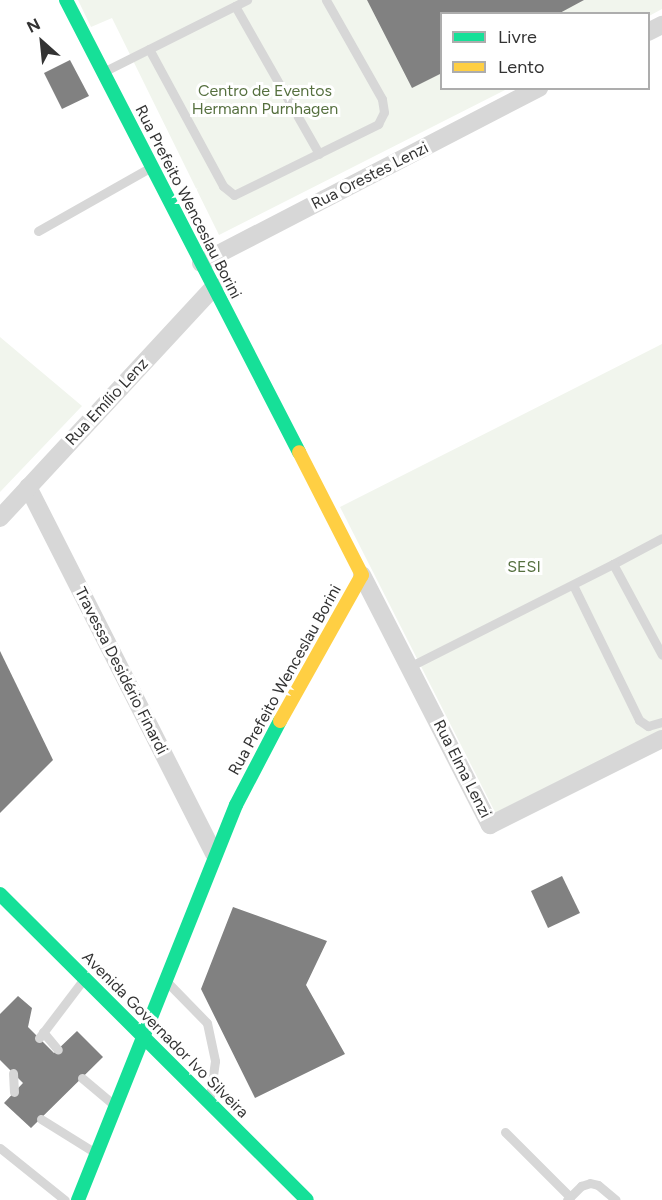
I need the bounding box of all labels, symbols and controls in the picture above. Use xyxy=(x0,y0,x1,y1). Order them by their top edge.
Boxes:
north arrow xyxy=(12,12,72,72)
legend xyxy=(440,12,650,90)
text: N xyxy=(24,14,43,37)
text: Livre xyxy=(498,26,537,48)
text: Lento xyxy=(498,56,544,78)
park label: Centro de Eventos Hermann Purnhagen xyxy=(192,81,338,119)
street label: Rua Prefeito Wenceslau Borini xyxy=(131,102,245,302)
street label: Rua Orestes Lenzi xyxy=(308,138,432,214)
street label: Rua Emílio Lenz xyxy=(62,354,152,450)
park label: SESI xyxy=(507,557,541,577)
street label: Rua Prefeito Wenceslau Borini xyxy=(225,582,345,778)
street label: Travessa Desidério Finardi xyxy=(70,584,172,758)
street label: Rua Elma Lenzi xyxy=(429,717,495,821)
street label: Avenida Governador Ivo Silveira xyxy=(78,948,252,1122)

